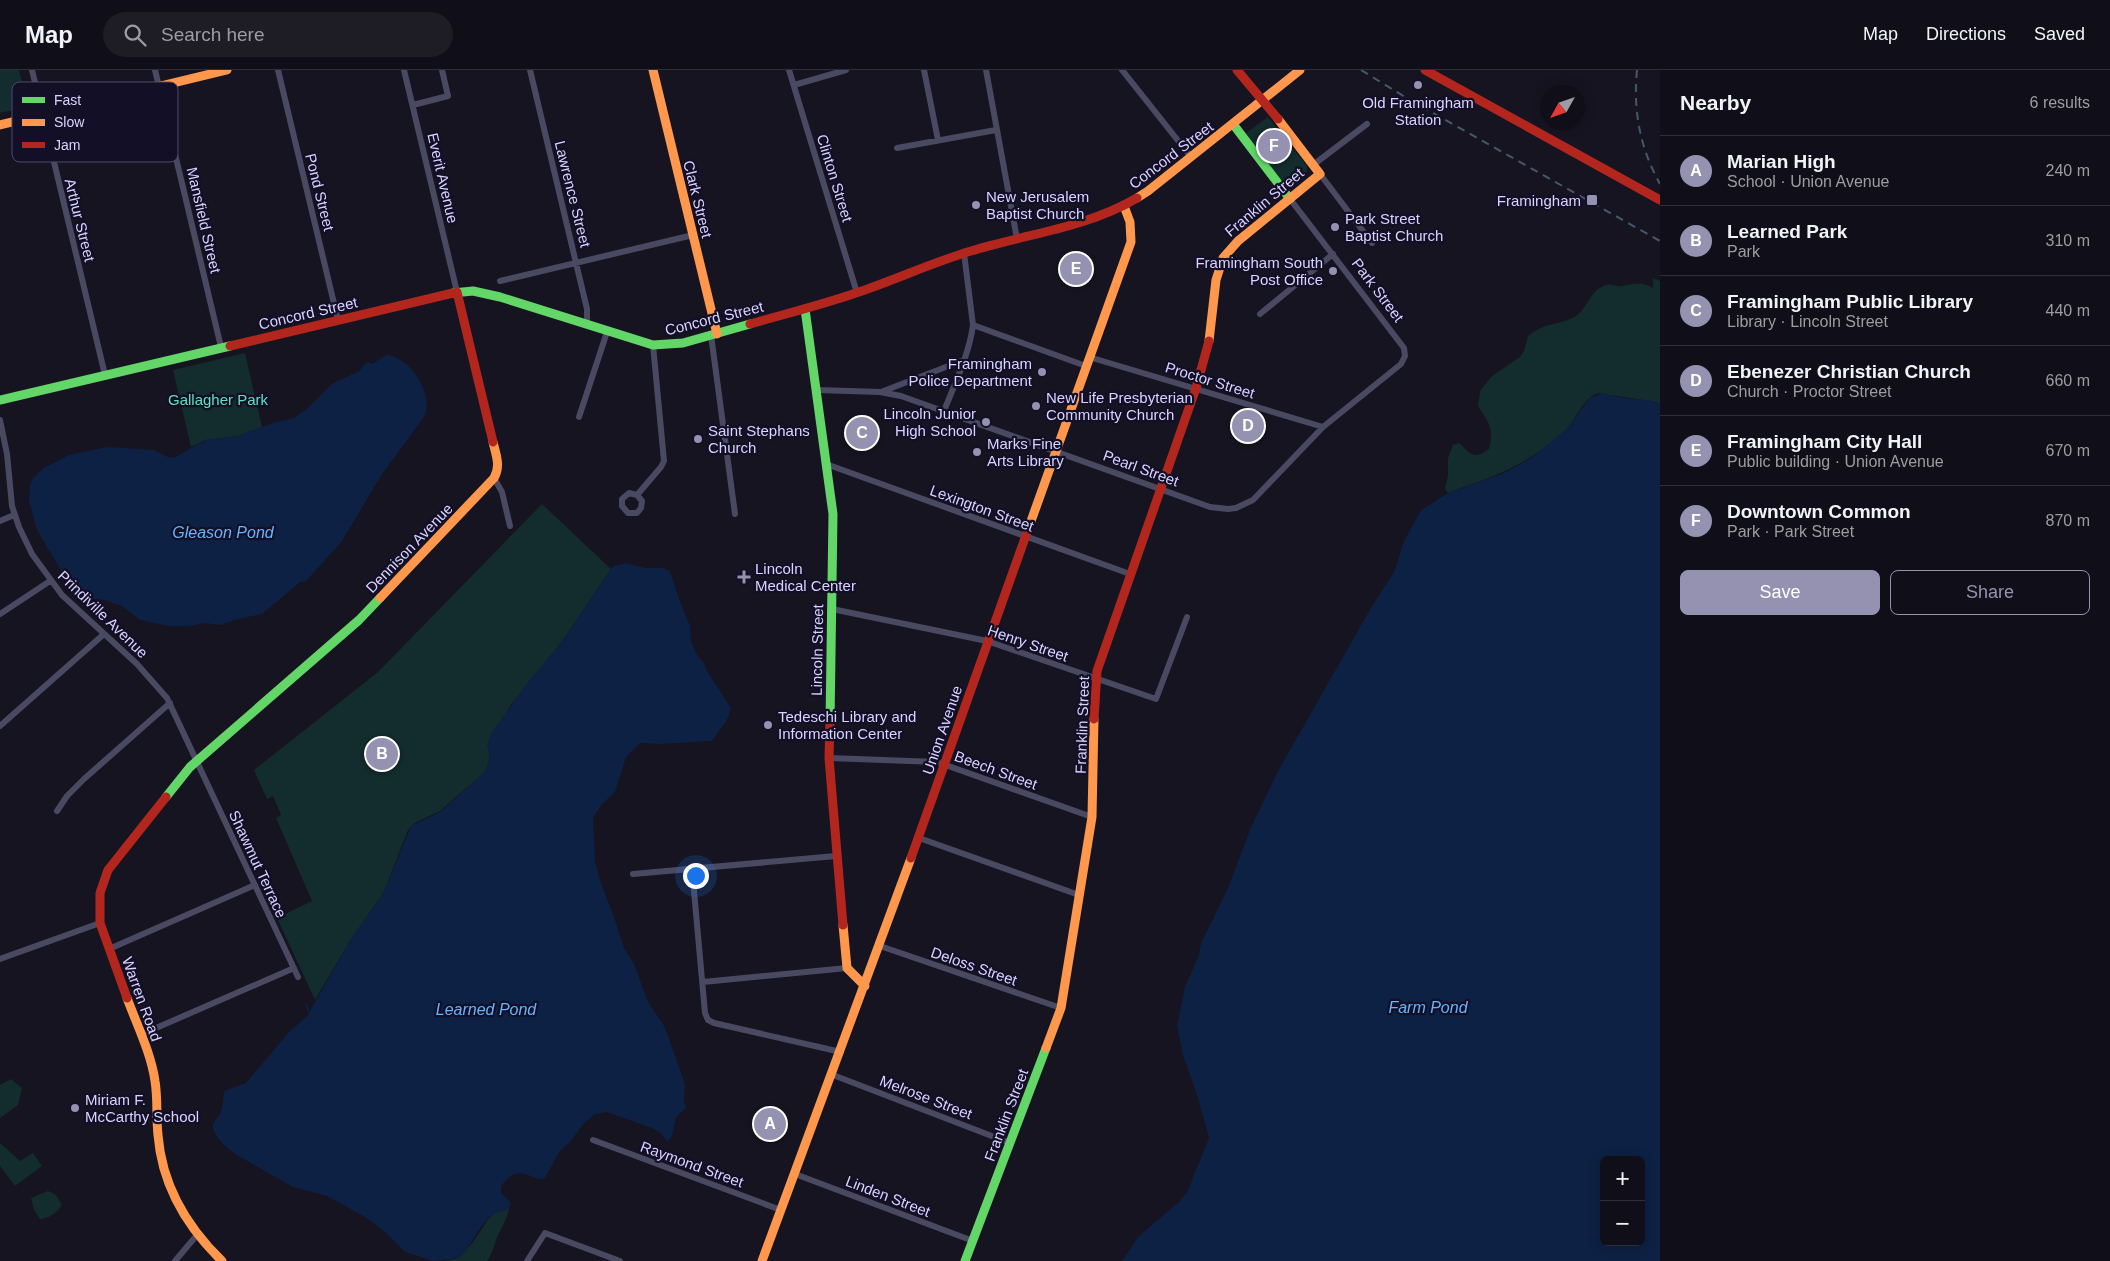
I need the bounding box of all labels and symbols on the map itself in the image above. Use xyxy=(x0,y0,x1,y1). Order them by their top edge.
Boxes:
marker: Old Framingham Station xyxy=(1412,79,1424,91)
legend xyxy=(12,82,178,162)
north arrow xyxy=(1540,85,1585,130)
text: Fast xyxy=(54,92,81,108)
place label: Old Framingham Station xyxy=(1362,94,1474,128)
text: Slow xyxy=(54,114,85,130)
street label: Concord Street xyxy=(1126,117,1217,192)
pin: F xyxy=(1258,127,1290,165)
street label: Everit Avenue xyxy=(424,131,462,225)
street label: Clinton Street xyxy=(814,132,857,225)
text: Jam xyxy=(54,137,80,153)
street label: Lawrence Street xyxy=(552,139,595,250)
street label: Pond Street xyxy=(302,152,338,233)
street label: Clark Street xyxy=(680,159,716,240)
street label: Franklin Street xyxy=(1221,164,1307,240)
street label: Mansfield Street xyxy=(184,165,225,276)
street label: Arthur Street xyxy=(61,177,99,264)
place label: New Jerusalem Baptist Church xyxy=(986,188,1089,222)
place label: Framingham xyxy=(1497,192,1581,209)
marker: Framingham xyxy=(1585,193,1599,207)
marker: New Jerusalem Baptist Church xyxy=(970,199,982,211)
place label: Park Street Baptist Church xyxy=(1345,210,1443,244)
marker: Park Street Baptist Church xyxy=(1329,221,1341,233)
pin: E xyxy=(1060,250,1092,288)
place label: Framingham South Post Office xyxy=(1195,254,1323,288)
street label: Park Street xyxy=(1349,255,1408,326)
marker: Framingham South Post Office xyxy=(1327,265,1339,277)
street label: Concord Street xyxy=(257,293,360,333)
street label: Concord Street xyxy=(663,297,766,338)
place label: Framingham Police Department xyxy=(909,355,1033,389)
street label: Proctor Street xyxy=(1163,358,1258,402)
marker: Framingham Police Department xyxy=(1036,366,1048,378)
place label: New Life Presbyterian Community Church xyxy=(1046,389,1193,423)
park label: Gallagher Park xyxy=(168,391,269,408)
marker: New Life Presbyterian Community Church xyxy=(1030,400,1042,412)
place label: Lincoln Junior High School xyxy=(883,405,976,439)
pin: D xyxy=(1232,407,1264,445)
pin: C xyxy=(846,414,878,452)
marker: Lincoln Junior High School xyxy=(980,416,992,428)
place label: Saint Stephans Church xyxy=(708,422,810,456)
marker: Saint Stephans Church xyxy=(692,433,704,445)
place label: Marks Fine Arts Library xyxy=(987,435,1064,469)
marker: Marks Fine Arts Library xyxy=(971,446,983,458)
street label: Pearl Street xyxy=(1101,446,1182,490)
street label: Lexington Street xyxy=(928,481,1037,535)
street label: Dennison Avenue xyxy=(362,500,456,596)
water label: Gleason Pond xyxy=(172,524,275,541)
place label: Lincoln Medical Center xyxy=(755,560,856,594)
street label: Prindiville Avenue xyxy=(55,567,151,661)
marker: Lincoln Medical Center xyxy=(737,570,751,584)
street label: Lincoln Street xyxy=(808,603,826,696)
street label: Henry Street xyxy=(985,621,1071,665)
street label: Franklin Street xyxy=(1072,675,1092,774)
street label: Union Avenue xyxy=(919,683,965,777)
place label: Tedeschi Library and Information Center xyxy=(778,708,916,742)
marker: Tedeschi Library and Information Center xyxy=(762,719,774,731)
pin: B xyxy=(366,735,398,773)
street label: Beech Street xyxy=(952,747,1040,793)
street label: Shawmut Terrace xyxy=(226,808,290,920)
your location xyxy=(683,863,709,889)
street label: Deloss Street xyxy=(929,943,1020,989)
street label: Warren Road xyxy=(119,954,165,1044)
water label: Farm Pond xyxy=(1388,999,1469,1016)
water label: Learned Pond xyxy=(436,1001,537,1018)
street label: Franklin Street xyxy=(981,1066,1032,1164)
street label: Melrose Street xyxy=(877,1072,975,1123)
place label: Miriam F. McCarthy School xyxy=(85,1091,199,1125)
marker: Miriam F. McCarthy School xyxy=(69,1102,81,1114)
pin: A xyxy=(754,1105,786,1143)
street label: Raymond Street xyxy=(638,1137,747,1191)
street label: Linden Street xyxy=(843,1172,933,1220)

